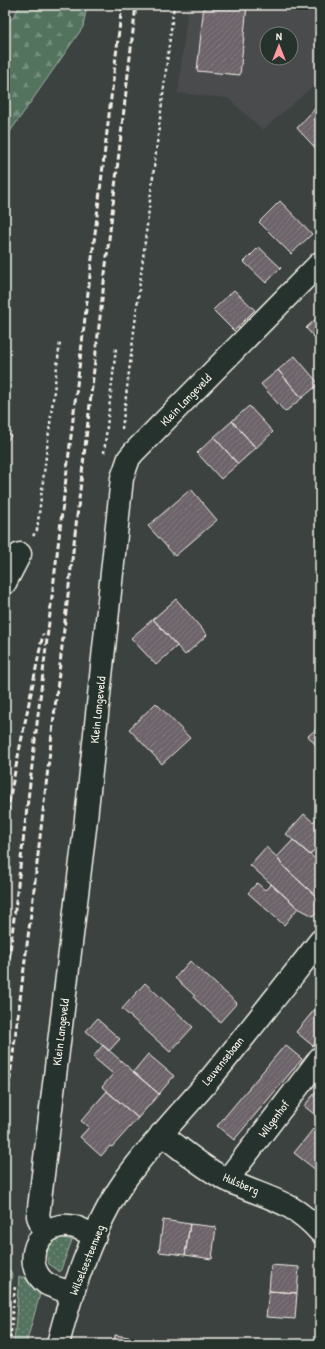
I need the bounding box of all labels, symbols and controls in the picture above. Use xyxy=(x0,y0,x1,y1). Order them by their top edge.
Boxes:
north arrow xyxy=(259,26,299,66)
text: N xyxy=(276,29,282,43)
street label: Klein Langeveld xyxy=(156,369,215,430)
street label: Klein Langeveld xyxy=(86,675,110,744)
street label: Klein Langeveld xyxy=(48,997,73,1066)
street label: Leuvensebaan xyxy=(198,1033,248,1089)
street label: Wilgenhof xyxy=(254,1096,294,1141)
street label: Hulsberg xyxy=(220,1168,262,1199)
street label: Wilselsesteenweg xyxy=(65,1222,108,1298)

